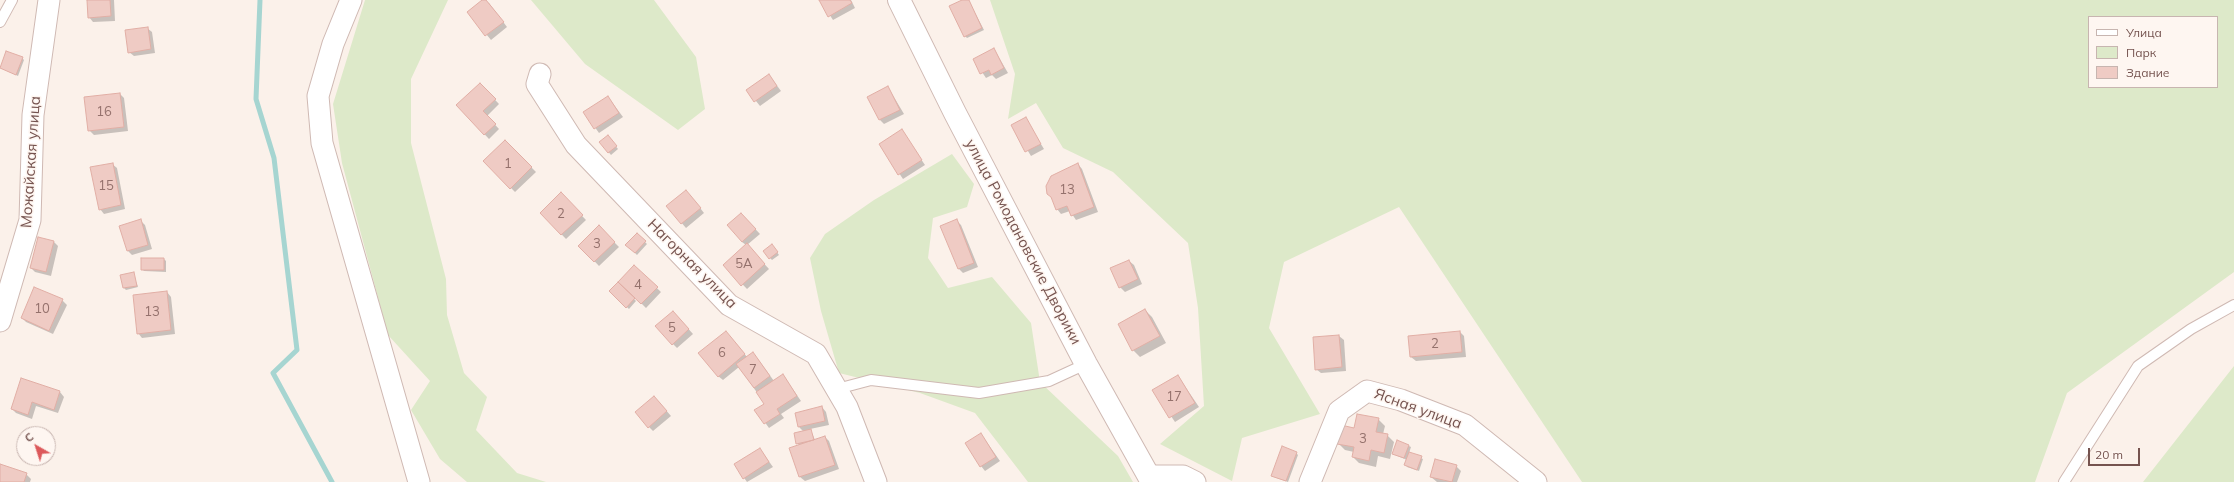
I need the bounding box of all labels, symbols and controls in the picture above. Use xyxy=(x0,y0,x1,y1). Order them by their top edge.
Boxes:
legend xyxy=(2088,16,2218,88)
text: Улица xyxy=(2126,25,2162,40)
text: Парк xyxy=(2126,45,2156,60)
text: Здание xyxy=(2126,65,2169,80)
street label: Можайская улица xyxy=(17,95,45,229)
house number: 16 xyxy=(96,104,112,120)
street label: улица Ромодановские Дворики xyxy=(961,136,1085,348)
house number: 1 xyxy=(504,156,512,172)
house number: 15 xyxy=(98,178,114,194)
house number: 13 xyxy=(1059,182,1075,198)
house number: 2 xyxy=(557,206,565,222)
street label: Нагорная улица xyxy=(644,216,740,312)
house number: 3 xyxy=(593,236,601,252)
house number: 5А xyxy=(735,256,753,272)
house number: 4 xyxy=(634,277,642,293)
house number: 10 xyxy=(34,301,50,317)
house number: 13 xyxy=(144,304,160,320)
house number: 5 xyxy=(668,320,676,336)
house number: 2 xyxy=(1431,336,1439,352)
house number: 6 xyxy=(718,345,726,361)
house number: 7 xyxy=(749,362,757,378)
street label: Ясная улица xyxy=(1372,385,1464,433)
house number: 17 xyxy=(1166,389,1182,405)
north arrow xyxy=(16,426,56,466)
text: С xyxy=(22,430,36,445)
house number: 3 xyxy=(1359,431,1367,447)
scale bar xyxy=(2090,440,2142,466)
text: 20 m xyxy=(2095,447,2123,462)

